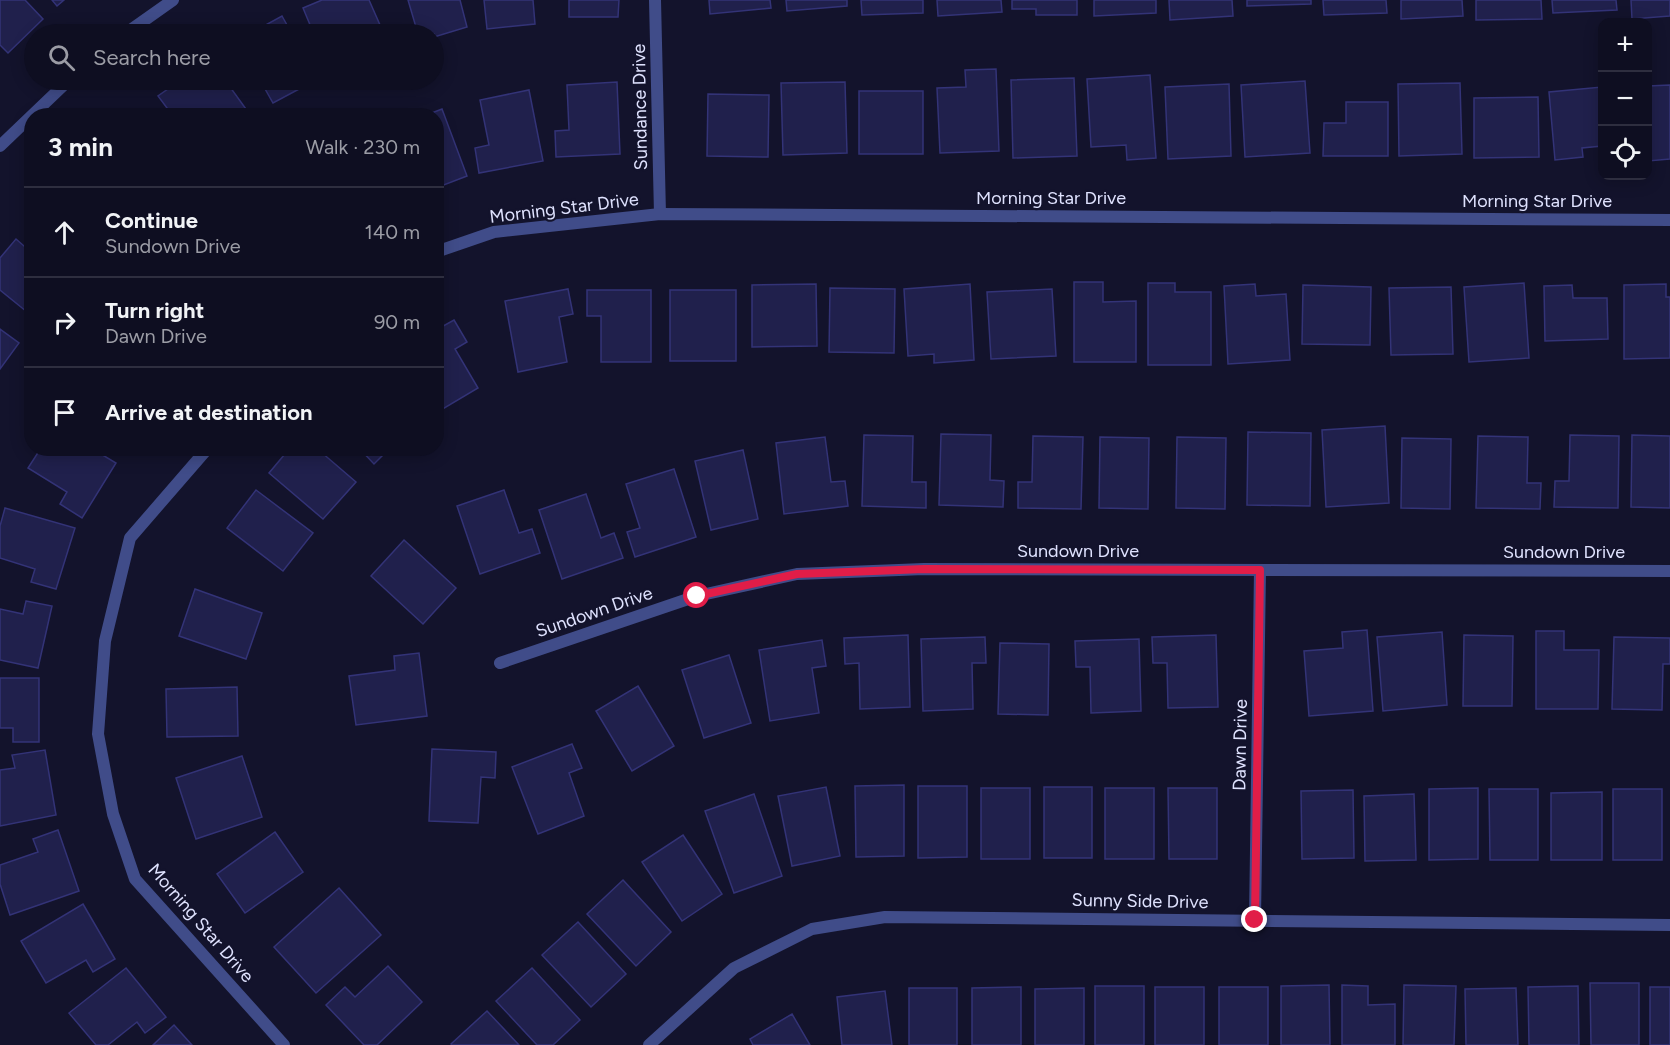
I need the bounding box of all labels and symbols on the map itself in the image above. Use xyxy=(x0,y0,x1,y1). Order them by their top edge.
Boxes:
street label: Sundance Drive xyxy=(628,43,652,170)
street label: Morning Star Drive xyxy=(976,187,1126,209)
street label: Morning Star Drive xyxy=(488,188,640,228)
street label: Morning Star Drive xyxy=(1462,190,1612,212)
street label: Sundown Drive xyxy=(1017,540,1139,562)
street label: Sundown Drive xyxy=(1503,541,1625,563)
street label: Sundown Drive xyxy=(533,582,655,642)
route start xyxy=(683,582,709,608)
street label: Dawn Drive xyxy=(1228,699,1252,791)
street label: Morning Star Drive xyxy=(143,859,259,987)
street label: Sunny Side Drive xyxy=(1071,889,1209,913)
route end xyxy=(1241,906,1267,932)

